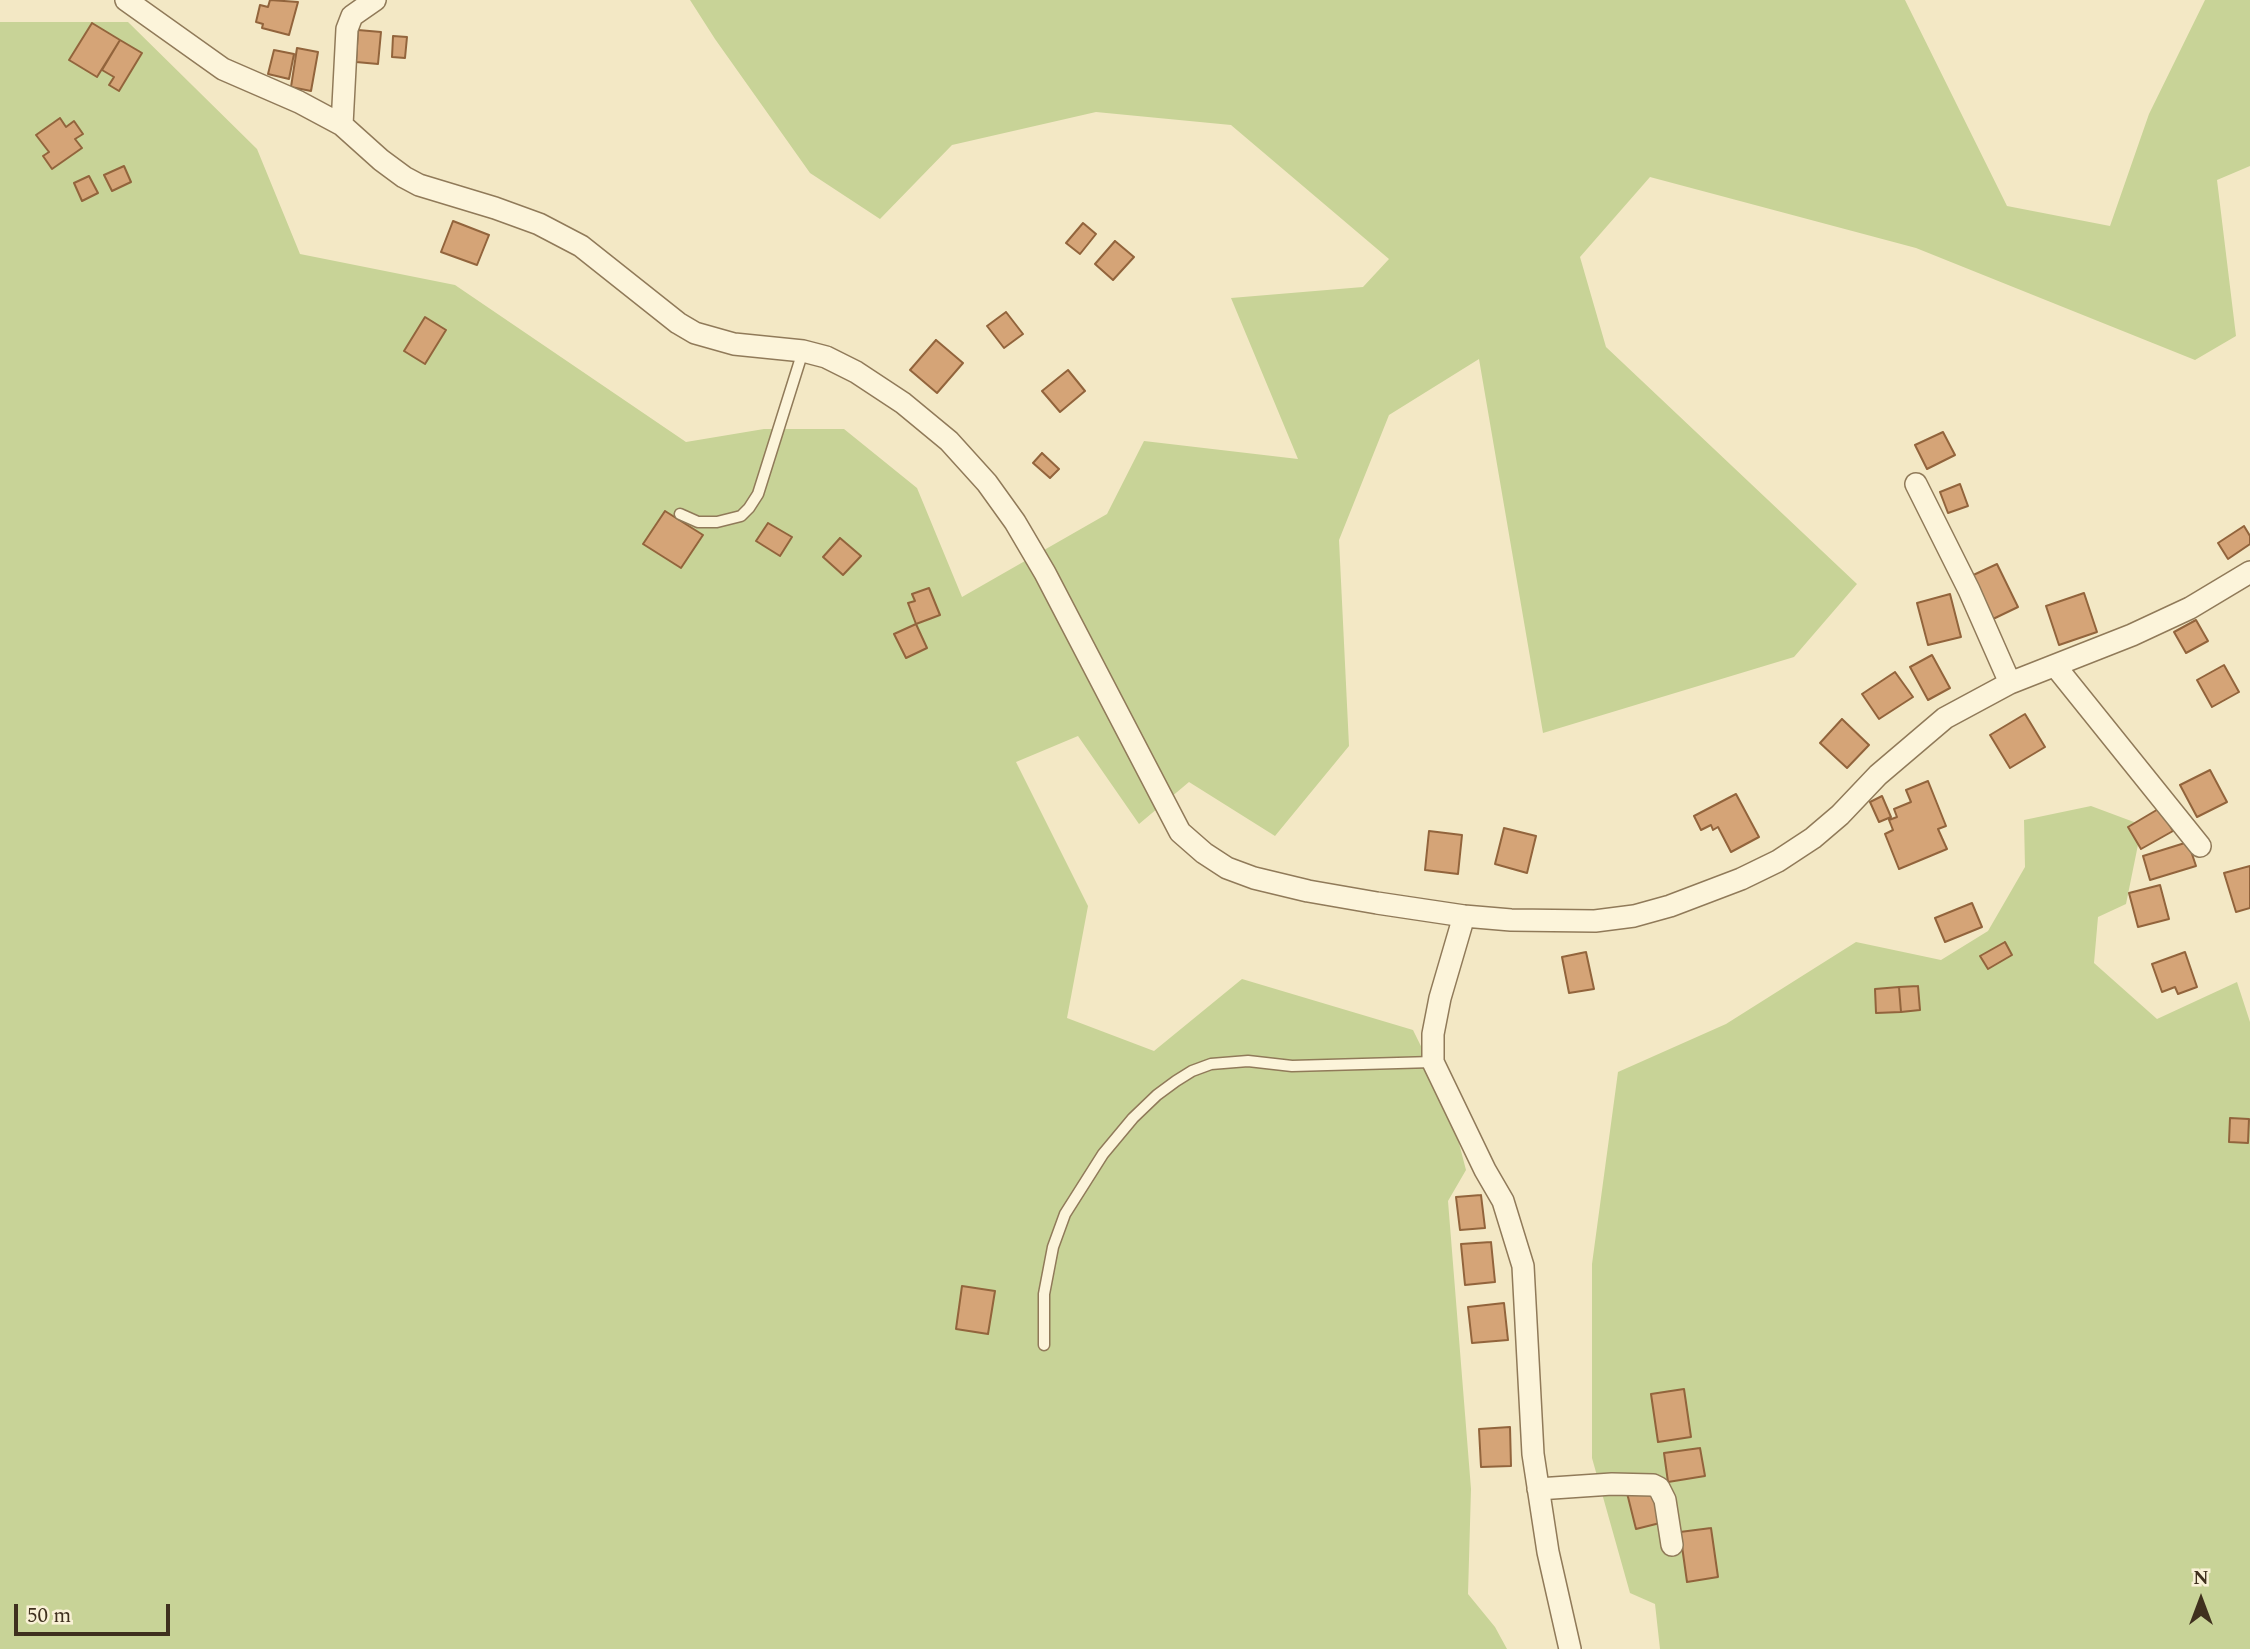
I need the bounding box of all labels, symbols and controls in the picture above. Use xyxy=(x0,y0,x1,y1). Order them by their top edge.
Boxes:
text: N xyxy=(2193,1564,2209,1593)
north arrow xyxy=(2166,1565,2236,1635)
scale bar xyxy=(18,1590,173,1634)
text: 50 m xyxy=(27,1600,71,1632)

